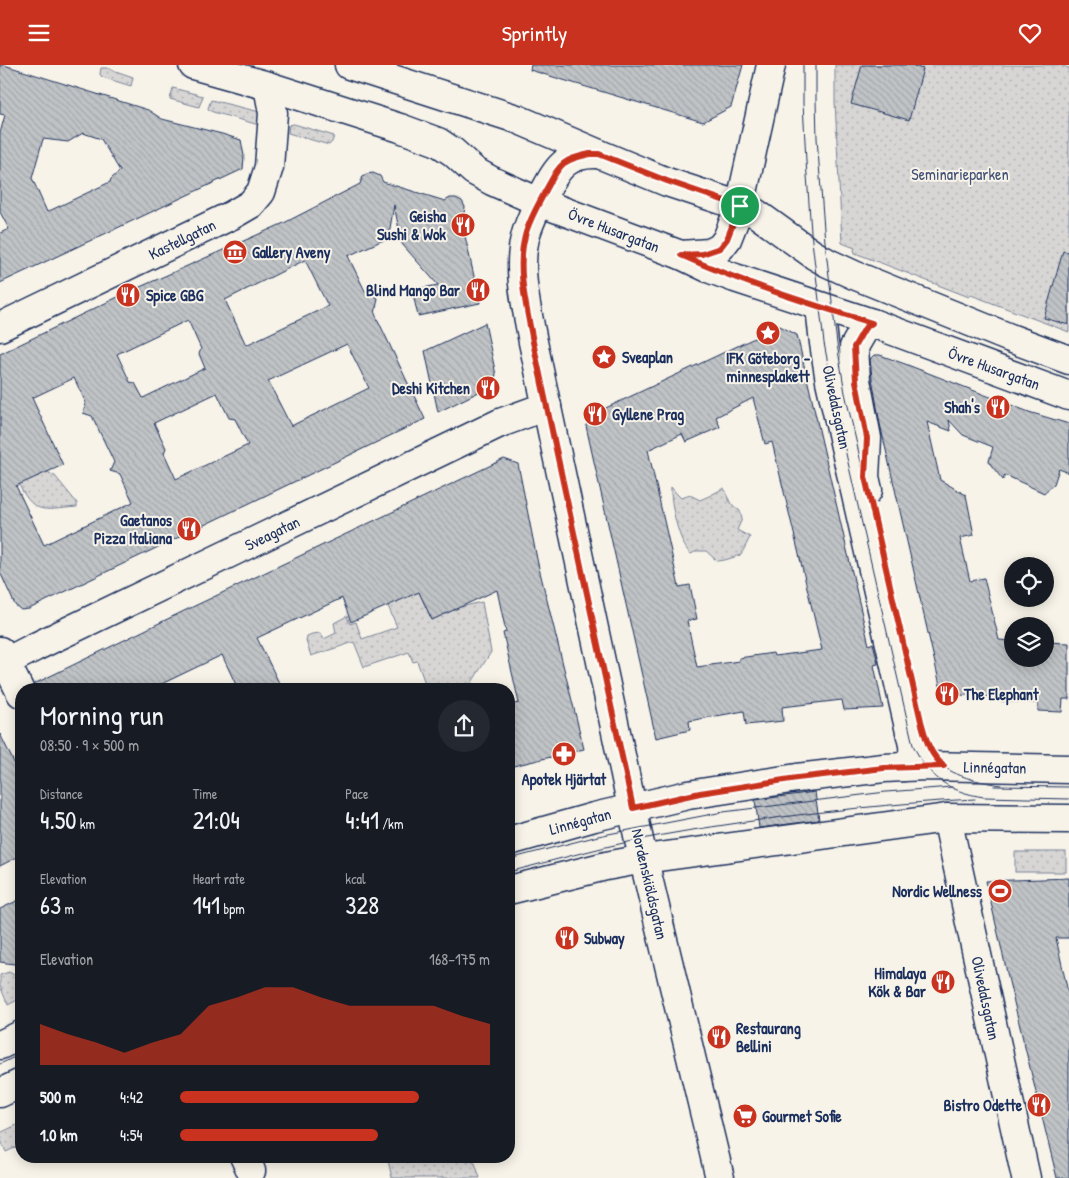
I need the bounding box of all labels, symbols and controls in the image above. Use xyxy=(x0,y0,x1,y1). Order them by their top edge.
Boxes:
text: Sprintly xyxy=(502,18,567,48)
icon: menu xyxy=(25,19,53,47)
icon: heart xyxy=(1016,19,1044,47)
park label: Seminarieparken xyxy=(911,163,1009,185)
pin xyxy=(719,185,761,227)
icon: arrive xyxy=(726,192,754,220)
street label: Övre Husargatan xyxy=(565,202,663,258)
place label: Geisha Sushi & Wok xyxy=(377,205,447,245)
restaurant icon: Geisha Sushi & Wok xyxy=(450,212,476,238)
street label: Kastellgatan xyxy=(145,213,219,265)
museum icon: Gallery Aveny xyxy=(222,239,248,265)
place label: Gallery Aveny xyxy=(252,241,331,264)
restaurant icon: Blind Mango Bar xyxy=(465,277,491,303)
place label: Blind Mango Bar xyxy=(366,279,461,302)
restaurant icon: Spice GBG xyxy=(115,282,141,308)
place label: Spice GBG xyxy=(146,284,204,307)
place icon: IFK Göteborg - minnesplakett xyxy=(755,320,781,346)
street label: Övre Husargatan xyxy=(945,341,1043,395)
place icon: Sveaplan xyxy=(591,344,617,370)
place label: Sveaplan xyxy=(622,346,673,369)
place label: IFK Göteborg - minnesplakett xyxy=(726,347,811,388)
street label: Olivedalsgatan xyxy=(817,363,857,451)
restaurant icon: Deshi Kitchen xyxy=(475,375,501,401)
place label: Deshi Kitchen xyxy=(392,377,470,399)
restaurant icon: Shah's xyxy=(985,394,1011,420)
place label: Shah's xyxy=(944,396,981,418)
restaurant icon: Gyllene Prag xyxy=(582,401,608,427)
place label: Gyllene Prag xyxy=(612,403,684,426)
place label: Gaetanos Pizza Italiana xyxy=(94,509,173,549)
street label: Sveagatan xyxy=(241,510,303,556)
restaurant icon: Gaetanos Pizza Italiana xyxy=(176,516,202,542)
map controls xyxy=(1004,557,1054,667)
button: locate xyxy=(1004,557,1054,607)
button: layers xyxy=(1004,617,1054,667)
restaurant icon: The Elephant xyxy=(934,681,960,707)
place label: The Elephant xyxy=(963,683,1039,706)
text: Morning run xyxy=(40,696,164,734)
button: share xyxy=(438,700,490,752)
text: 08:50 · 9 × 500 m xyxy=(40,734,139,756)
pharmacy icon: Apotek Hjärtat xyxy=(551,741,577,767)
street label: Linnégatan xyxy=(963,755,1027,779)
place label: Apotek Hjärtat xyxy=(522,768,607,791)
text: Distance xyxy=(40,784,83,803)
text: Time xyxy=(193,784,217,803)
text: Pace xyxy=(345,784,369,803)
street label: Linnégatan xyxy=(547,802,613,840)
text: 4.50 xyxy=(40,803,77,837)
text: 21:04 xyxy=(193,803,240,837)
text: 4:41 xyxy=(345,803,379,837)
text: km xyxy=(77,814,95,833)
text: /km xyxy=(379,814,403,833)
street label: Nordenskiöldsgatan xyxy=(627,827,673,941)
text: Elevation xyxy=(40,869,87,888)
text: Heart rate xyxy=(193,869,245,888)
text: kcal xyxy=(345,869,366,888)
sports icon: Nordic Wellness xyxy=(987,878,1013,904)
place label: Nordic Wellness xyxy=(892,880,983,902)
text: 63 xyxy=(40,888,61,922)
text: 141 xyxy=(193,888,220,922)
text: 328 xyxy=(345,888,379,922)
text: m xyxy=(61,899,74,918)
text: bpm xyxy=(220,899,245,918)
restaurant icon: Subway xyxy=(554,925,580,951)
place label: Subway xyxy=(584,927,625,950)
text: Elevation xyxy=(40,948,93,970)
text: 168–175 m xyxy=(429,948,490,970)
street label: Olivedalsgatan xyxy=(966,954,1006,1042)
place label: Himalaya Kök & Bar xyxy=(868,962,927,1002)
restaurant icon: Himalaya Kök & Bar xyxy=(930,969,956,995)
place label: Restaurang Bellini xyxy=(736,1017,801,1057)
restaurant icon: Restaurang Bellini xyxy=(706,1024,732,1050)
text: 500 m xyxy=(40,1086,76,1108)
text: 4:42 xyxy=(120,1086,143,1108)
restaurant icon: Bistro Odette xyxy=(1026,1092,1052,1118)
place label: Bistro Odette xyxy=(943,1094,1023,1116)
supermarket icon: Gourmet Sofie xyxy=(732,1103,758,1129)
place label: Gourmet Sofie xyxy=(762,1105,842,1127)
text: 1.0 km xyxy=(40,1124,78,1146)
text: 4:54 xyxy=(120,1124,142,1146)

